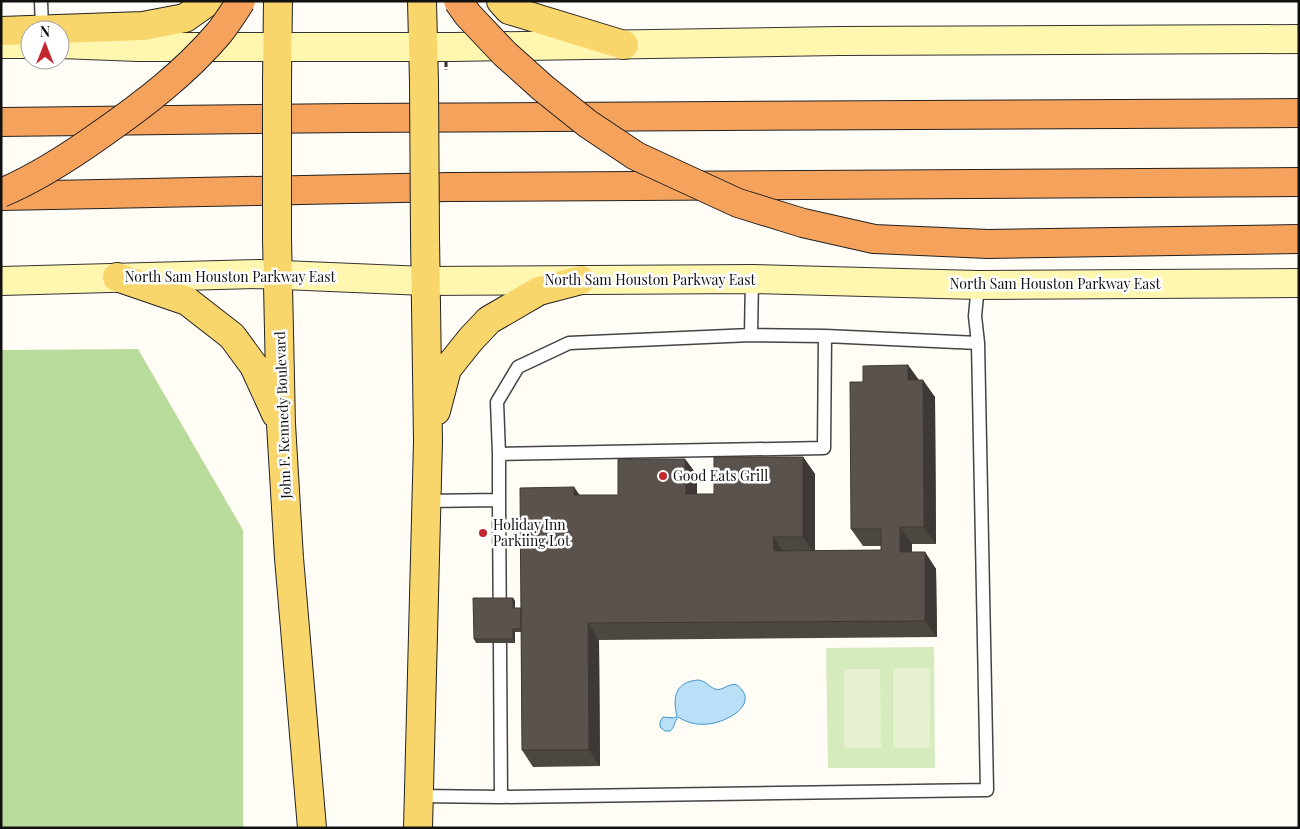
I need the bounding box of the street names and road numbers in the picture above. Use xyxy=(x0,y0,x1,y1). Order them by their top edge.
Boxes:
street label: North Sam Houston Parkway East xyxy=(125,267,336,286)
street label: North Sam Houston Parkway East xyxy=(545,270,756,289)
street label: North Sam Houston Parkway East xyxy=(950,274,1161,293)
street label: John F. Kennedy Boulevard xyxy=(270,331,295,500)

